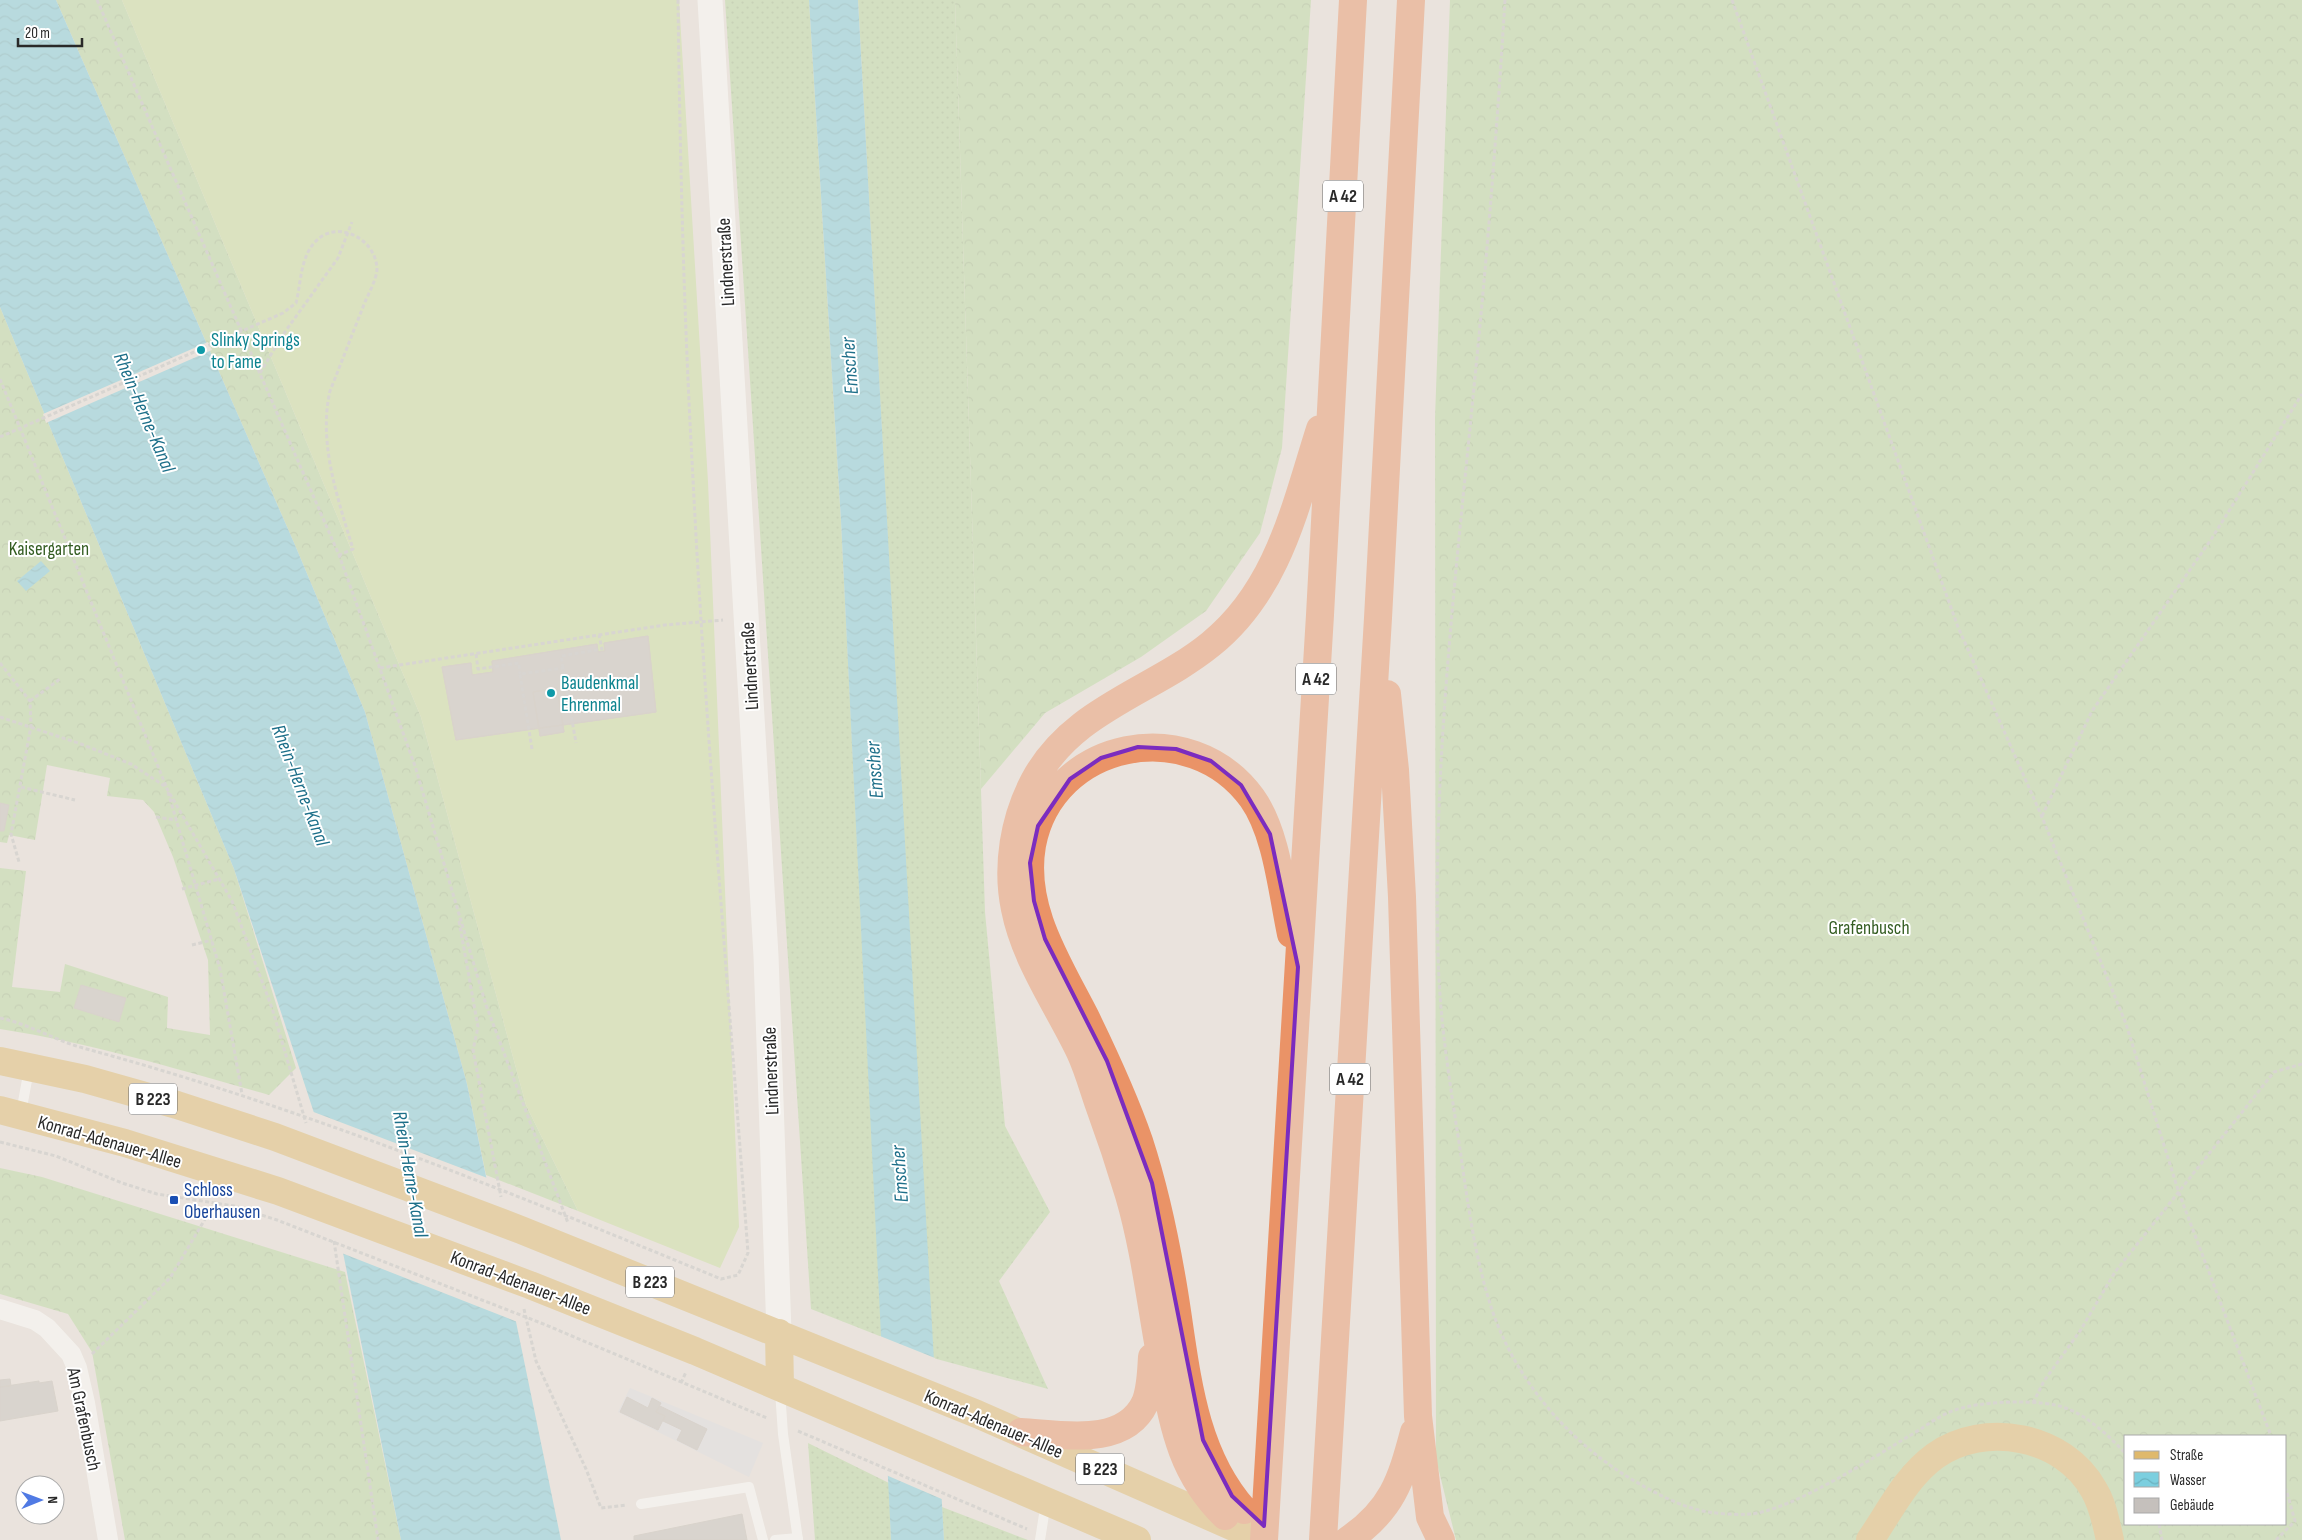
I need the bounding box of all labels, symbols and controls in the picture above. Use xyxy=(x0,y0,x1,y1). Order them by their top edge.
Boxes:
scale bar xyxy=(18,15,81,47)
text: 20 m xyxy=(25,24,50,43)
road number: A 42 xyxy=(1323,180,1363,212)
street label: Lindnerstraße xyxy=(713,217,740,307)
place label: Slinky Springs to Fame xyxy=(211,329,300,374)
water label: Emscher xyxy=(836,335,864,395)
marker: Slinky Springs to Fame xyxy=(195,344,207,356)
water label: Rhein-Herne-Kanal xyxy=(108,349,181,477)
park label: Kaisergarten xyxy=(9,538,89,561)
street label: Lindnerstraße xyxy=(737,621,764,711)
road number: A 42 xyxy=(1296,664,1336,694)
place label: Baudenkmal Ehrenmal xyxy=(561,672,639,717)
marker: Baudenkmal Ehrenmal xyxy=(545,687,557,699)
water label: Rhein-Herne-Kanal xyxy=(266,721,335,851)
water label: Emscher xyxy=(861,739,889,799)
park label: Grafenbusch xyxy=(1828,917,1910,940)
street label: Lindnerstraße xyxy=(758,1026,785,1115)
road number: A 42 xyxy=(1330,1064,1370,1094)
road number: B 223 xyxy=(129,1084,177,1114)
water label: Rhein-Herne-Kanal xyxy=(387,1109,433,1241)
street label: Konrad-Adenauer-Allee xyxy=(35,1111,184,1174)
water label: Emscher xyxy=(886,1143,914,1203)
place label: Schloss Oberhausen xyxy=(184,1179,260,1224)
marker: Schloss Oberhausen xyxy=(168,1194,180,1206)
street label: Konrad-Adenauer-Allee xyxy=(447,1246,594,1321)
road number: B 223 xyxy=(626,1266,674,1298)
street label: Am Grafenbusch xyxy=(61,1365,106,1473)
street label: Konrad-Adenauer-Allee xyxy=(921,1385,1066,1464)
legend xyxy=(2124,1435,2287,1525)
text: Straße xyxy=(2170,1446,2203,1465)
road number: B 223 xyxy=(1076,1454,1124,1485)
text: Wasser xyxy=(2170,1471,2207,1490)
north arrow xyxy=(15,1475,65,1525)
text: N xyxy=(44,1496,61,1504)
text: Gebäude xyxy=(2170,1496,2214,1515)

